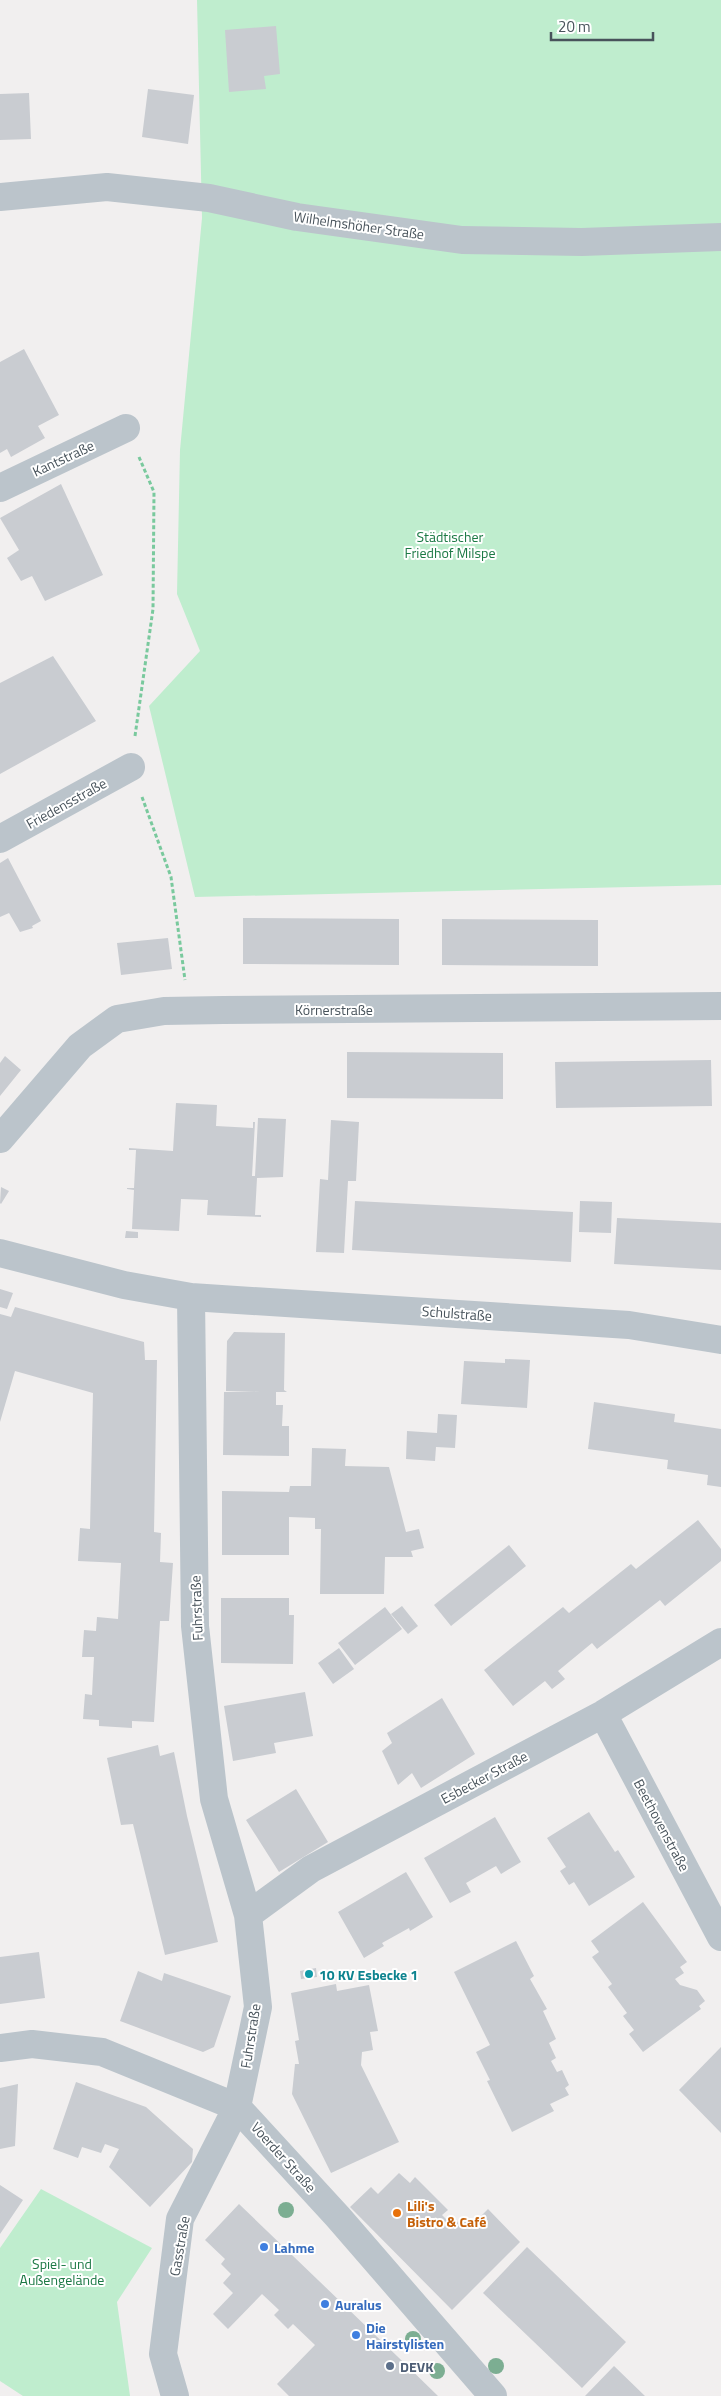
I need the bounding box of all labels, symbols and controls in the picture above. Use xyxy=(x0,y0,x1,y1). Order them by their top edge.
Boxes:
scale bar xyxy=(551,10,654,42)
text: 20 m xyxy=(558,15,591,38)
street label: Wilhelmshöher Straße xyxy=(292,205,426,245)
street label: Kantstraße xyxy=(29,435,97,481)
park label: Städtischer Friedhof Milspe xyxy=(404,526,496,563)
street label: Friedensstraße xyxy=(22,772,110,834)
street label: Körnerstraße xyxy=(295,999,373,1020)
street label: Schulstraße xyxy=(421,1300,493,1326)
street label: Fuhrstraße xyxy=(184,1575,208,1641)
street label: Esbecker Straße xyxy=(437,1745,531,1809)
street label: Beethovenstraße xyxy=(629,1775,695,1875)
place label: 10 KV Esbecke 1 xyxy=(319,1964,418,1985)
marker: 10 KV Esbecke 1 xyxy=(303,1968,315,1980)
street label: Fuhrstraße xyxy=(235,2002,265,2070)
street label: Voerder Straße xyxy=(247,2117,321,2197)
place label: Lili's Bistro & Café xyxy=(407,2195,486,2232)
marker: Lili's Bistro & Café xyxy=(391,2207,403,2219)
street label: Gasstraße xyxy=(163,2214,195,2278)
place label: Lahme xyxy=(274,2237,314,2258)
marker: Lahme xyxy=(258,2241,270,2253)
park label: Spiel- und Außengelände xyxy=(20,2253,104,2290)
place label: Auralus xyxy=(335,2294,382,2315)
marker: Auralus xyxy=(319,2298,331,2310)
place label: Die Hairstylisten xyxy=(366,2317,444,2354)
marker: Die Hairstylisten xyxy=(350,2329,362,2341)
place label: DEVK xyxy=(400,2356,434,2377)
marker: DEVK xyxy=(384,2360,396,2372)

